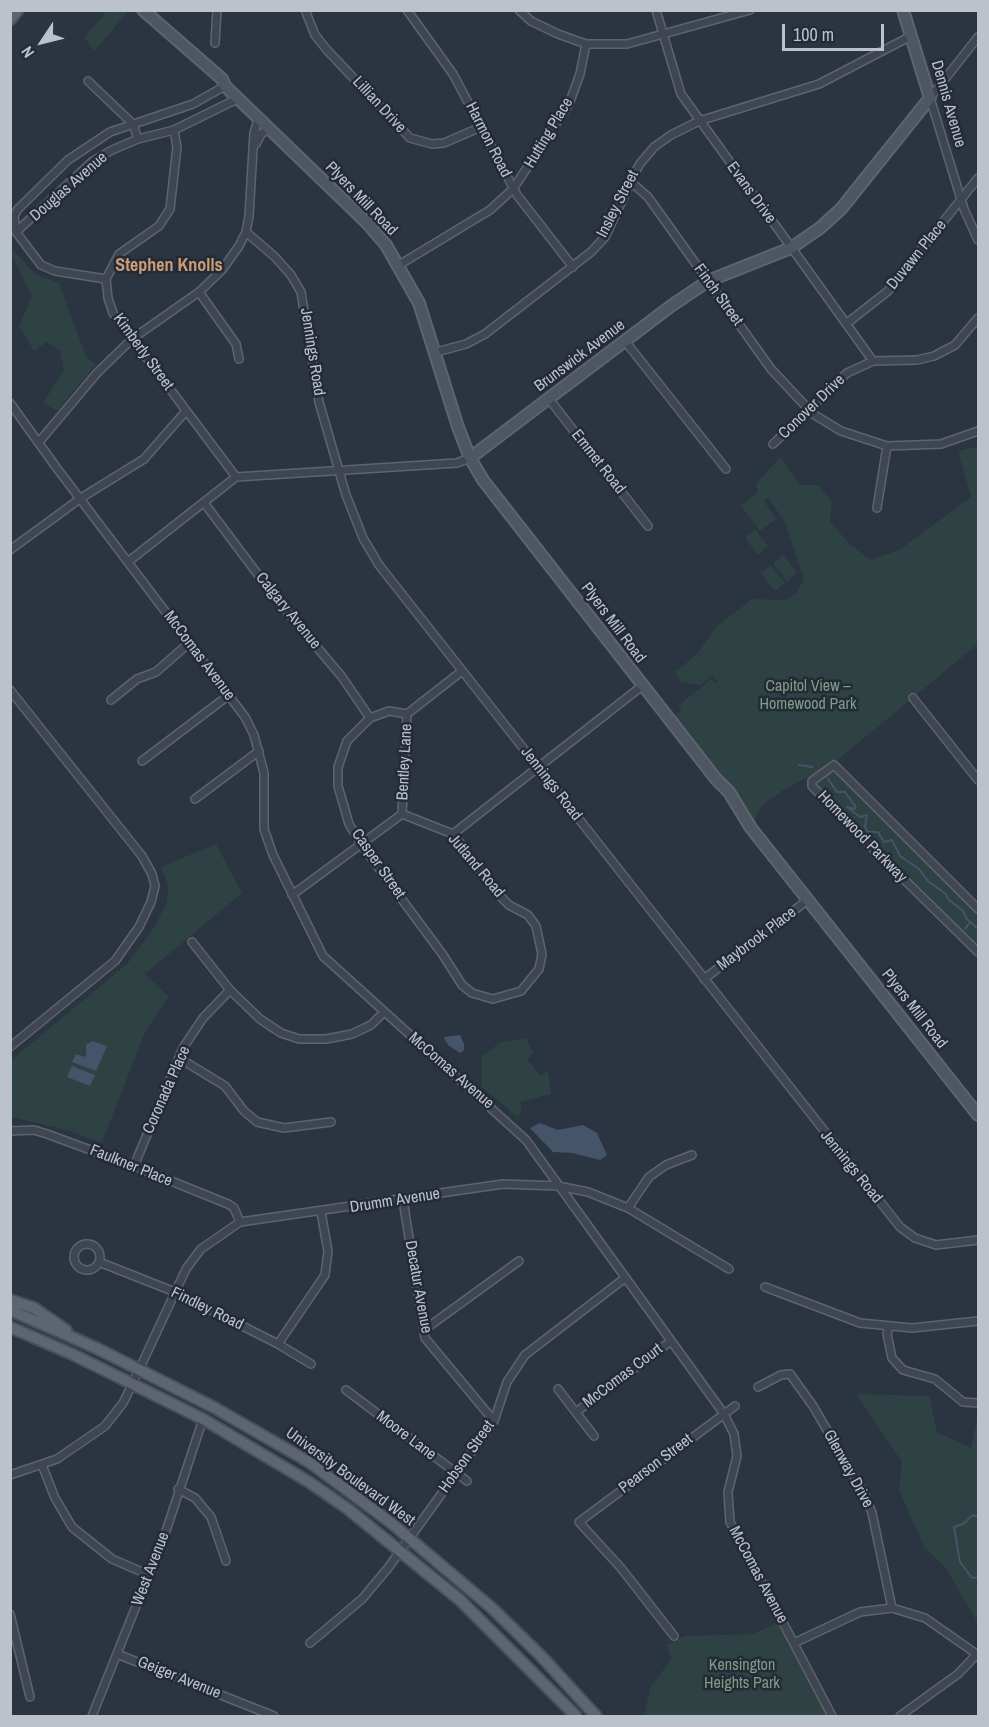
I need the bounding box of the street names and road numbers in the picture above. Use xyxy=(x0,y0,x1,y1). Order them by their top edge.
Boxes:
street label: Dennis Avenue xyxy=(926,58,970,150)
street label: Lillian Drive xyxy=(348,73,410,137)
street label: Hutting Place xyxy=(520,94,578,172)
street label: Harmon Road xyxy=(461,99,515,181)
street label: Douglas Avenue xyxy=(26,148,112,226)
street label: Plyers Mill Road xyxy=(321,158,401,240)
street label: Evans Drive xyxy=(722,158,780,228)
street label: Insley Street xyxy=(593,167,643,241)
street label: Duvawn Place xyxy=(883,216,951,294)
street label: Finch Street xyxy=(689,260,747,330)
street label: Jennings Road xyxy=(296,307,328,397)
street label: Kimberly Street xyxy=(109,310,177,394)
street label: Brunswick Avenue xyxy=(531,316,629,396)
street label: Conover Drive xyxy=(775,371,849,443)
street label: Emmet Road xyxy=(567,426,629,498)
street label: Calgary Avenue xyxy=(251,569,325,653)
street label: Plyers Mill Road xyxy=(577,579,649,667)
street label: McComas Avenue xyxy=(159,608,239,704)
street label: Bentley Lane xyxy=(393,723,417,801)
street label: Jennings Road xyxy=(516,743,586,825)
street label: Homewood Parkway xyxy=(813,787,911,887)
street label: Casper Street xyxy=(347,825,409,903)
street label: Jutland Road xyxy=(444,830,508,902)
street label: Maybrook Place xyxy=(714,903,800,975)
street label: Plyers Mill Road xyxy=(877,965,951,1053)
street label: McComas Avenue xyxy=(404,1029,498,1113)
street label: Coronada Place xyxy=(139,1043,195,1137)
street label: Jennings Road xyxy=(816,1127,886,1207)
street label: Faulkner Place xyxy=(87,1141,175,1191)
street label: Drumm Avenue xyxy=(349,1184,441,1218)
street label: Decatur Avenue xyxy=(400,1239,436,1335)
street label: Findley Road xyxy=(168,1283,246,1335)
street label: McComas Court xyxy=(579,1340,667,1412)
street label: Moore Lane xyxy=(372,1407,440,1465)
street label: Hobson Street xyxy=(435,1417,499,1497)
street label: University Boulevard West xyxy=(282,1424,418,1530)
street label: Glenway Drive xyxy=(819,1427,877,1511)
street label: Pearson Street xyxy=(615,1430,697,1498)
street label: McComas Avenue xyxy=(724,1523,792,1627)
street label: West Avenue xyxy=(128,1529,174,1609)
street label: Geiger Avenue xyxy=(135,1653,223,1703)

